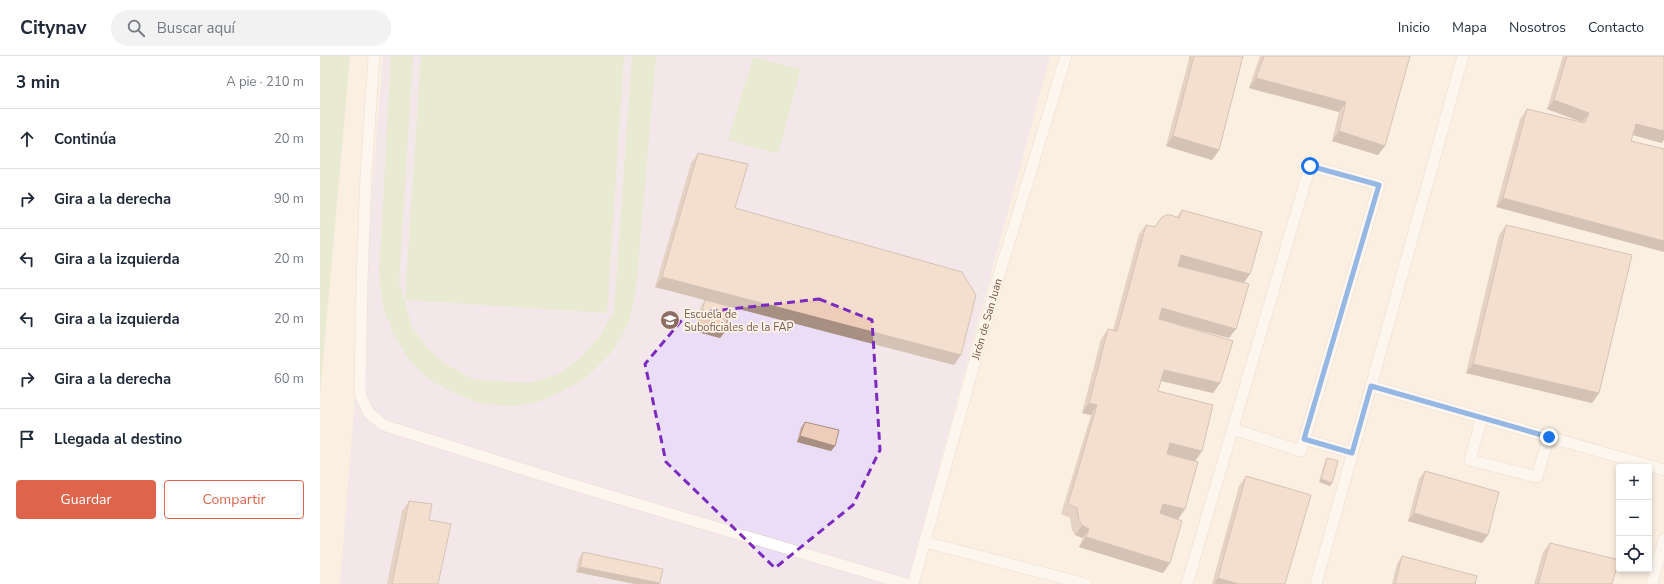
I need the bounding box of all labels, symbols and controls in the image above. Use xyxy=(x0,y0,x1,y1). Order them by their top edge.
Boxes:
search box xyxy=(111,10,391,46)
text: Citynav xyxy=(20,15,87,41)
icon: search xyxy=(125,17,147,39)
text: Buscar aquí xyxy=(157,18,235,38)
text: Inicio xyxy=(1398,18,1430,37)
text: Mapa xyxy=(1452,18,1487,37)
text: Nosotros xyxy=(1509,18,1566,37)
text: Contacto xyxy=(1588,18,1644,37)
text: 3 min xyxy=(16,71,60,94)
text: A pie · 210 m xyxy=(226,73,304,91)
icon: ahead xyxy=(16,128,38,150)
text: Continúa xyxy=(54,129,116,149)
text: 20 m xyxy=(274,130,304,148)
route start xyxy=(1301,157,1319,175)
icon: right xyxy=(16,188,38,210)
text: Gira a la derecha xyxy=(54,189,171,209)
text: 90 m xyxy=(274,190,304,208)
icon: left xyxy=(16,248,38,270)
text: Gira a la izquierda xyxy=(54,249,180,269)
text: 20 m xyxy=(274,250,304,268)
street label: Jirón de San Juan xyxy=(968,277,1006,362)
place label: Escuela de Suboficiales de la FAP xyxy=(684,307,794,335)
icon: left xyxy=(16,308,38,330)
text: Gira a la izquierda xyxy=(54,309,180,329)
school or university icon: Escuela de Suboficiales de la FAP xyxy=(659,309,681,331)
text: 20 m xyxy=(274,310,304,328)
icon: right xyxy=(16,368,38,390)
text: Gira a la derecha xyxy=(54,369,171,389)
text: 60 m xyxy=(274,370,304,388)
icon: arrive xyxy=(16,428,38,450)
route end xyxy=(1540,428,1558,446)
text: Llegada al destino xyxy=(54,429,182,449)
map controls xyxy=(1616,464,1652,572)
button: + xyxy=(1616,464,1652,500)
button: Guardar xyxy=(16,480,156,519)
button: Compartir xyxy=(164,480,304,519)
button: − xyxy=(1616,500,1652,536)
button: locate xyxy=(1616,536,1652,572)

